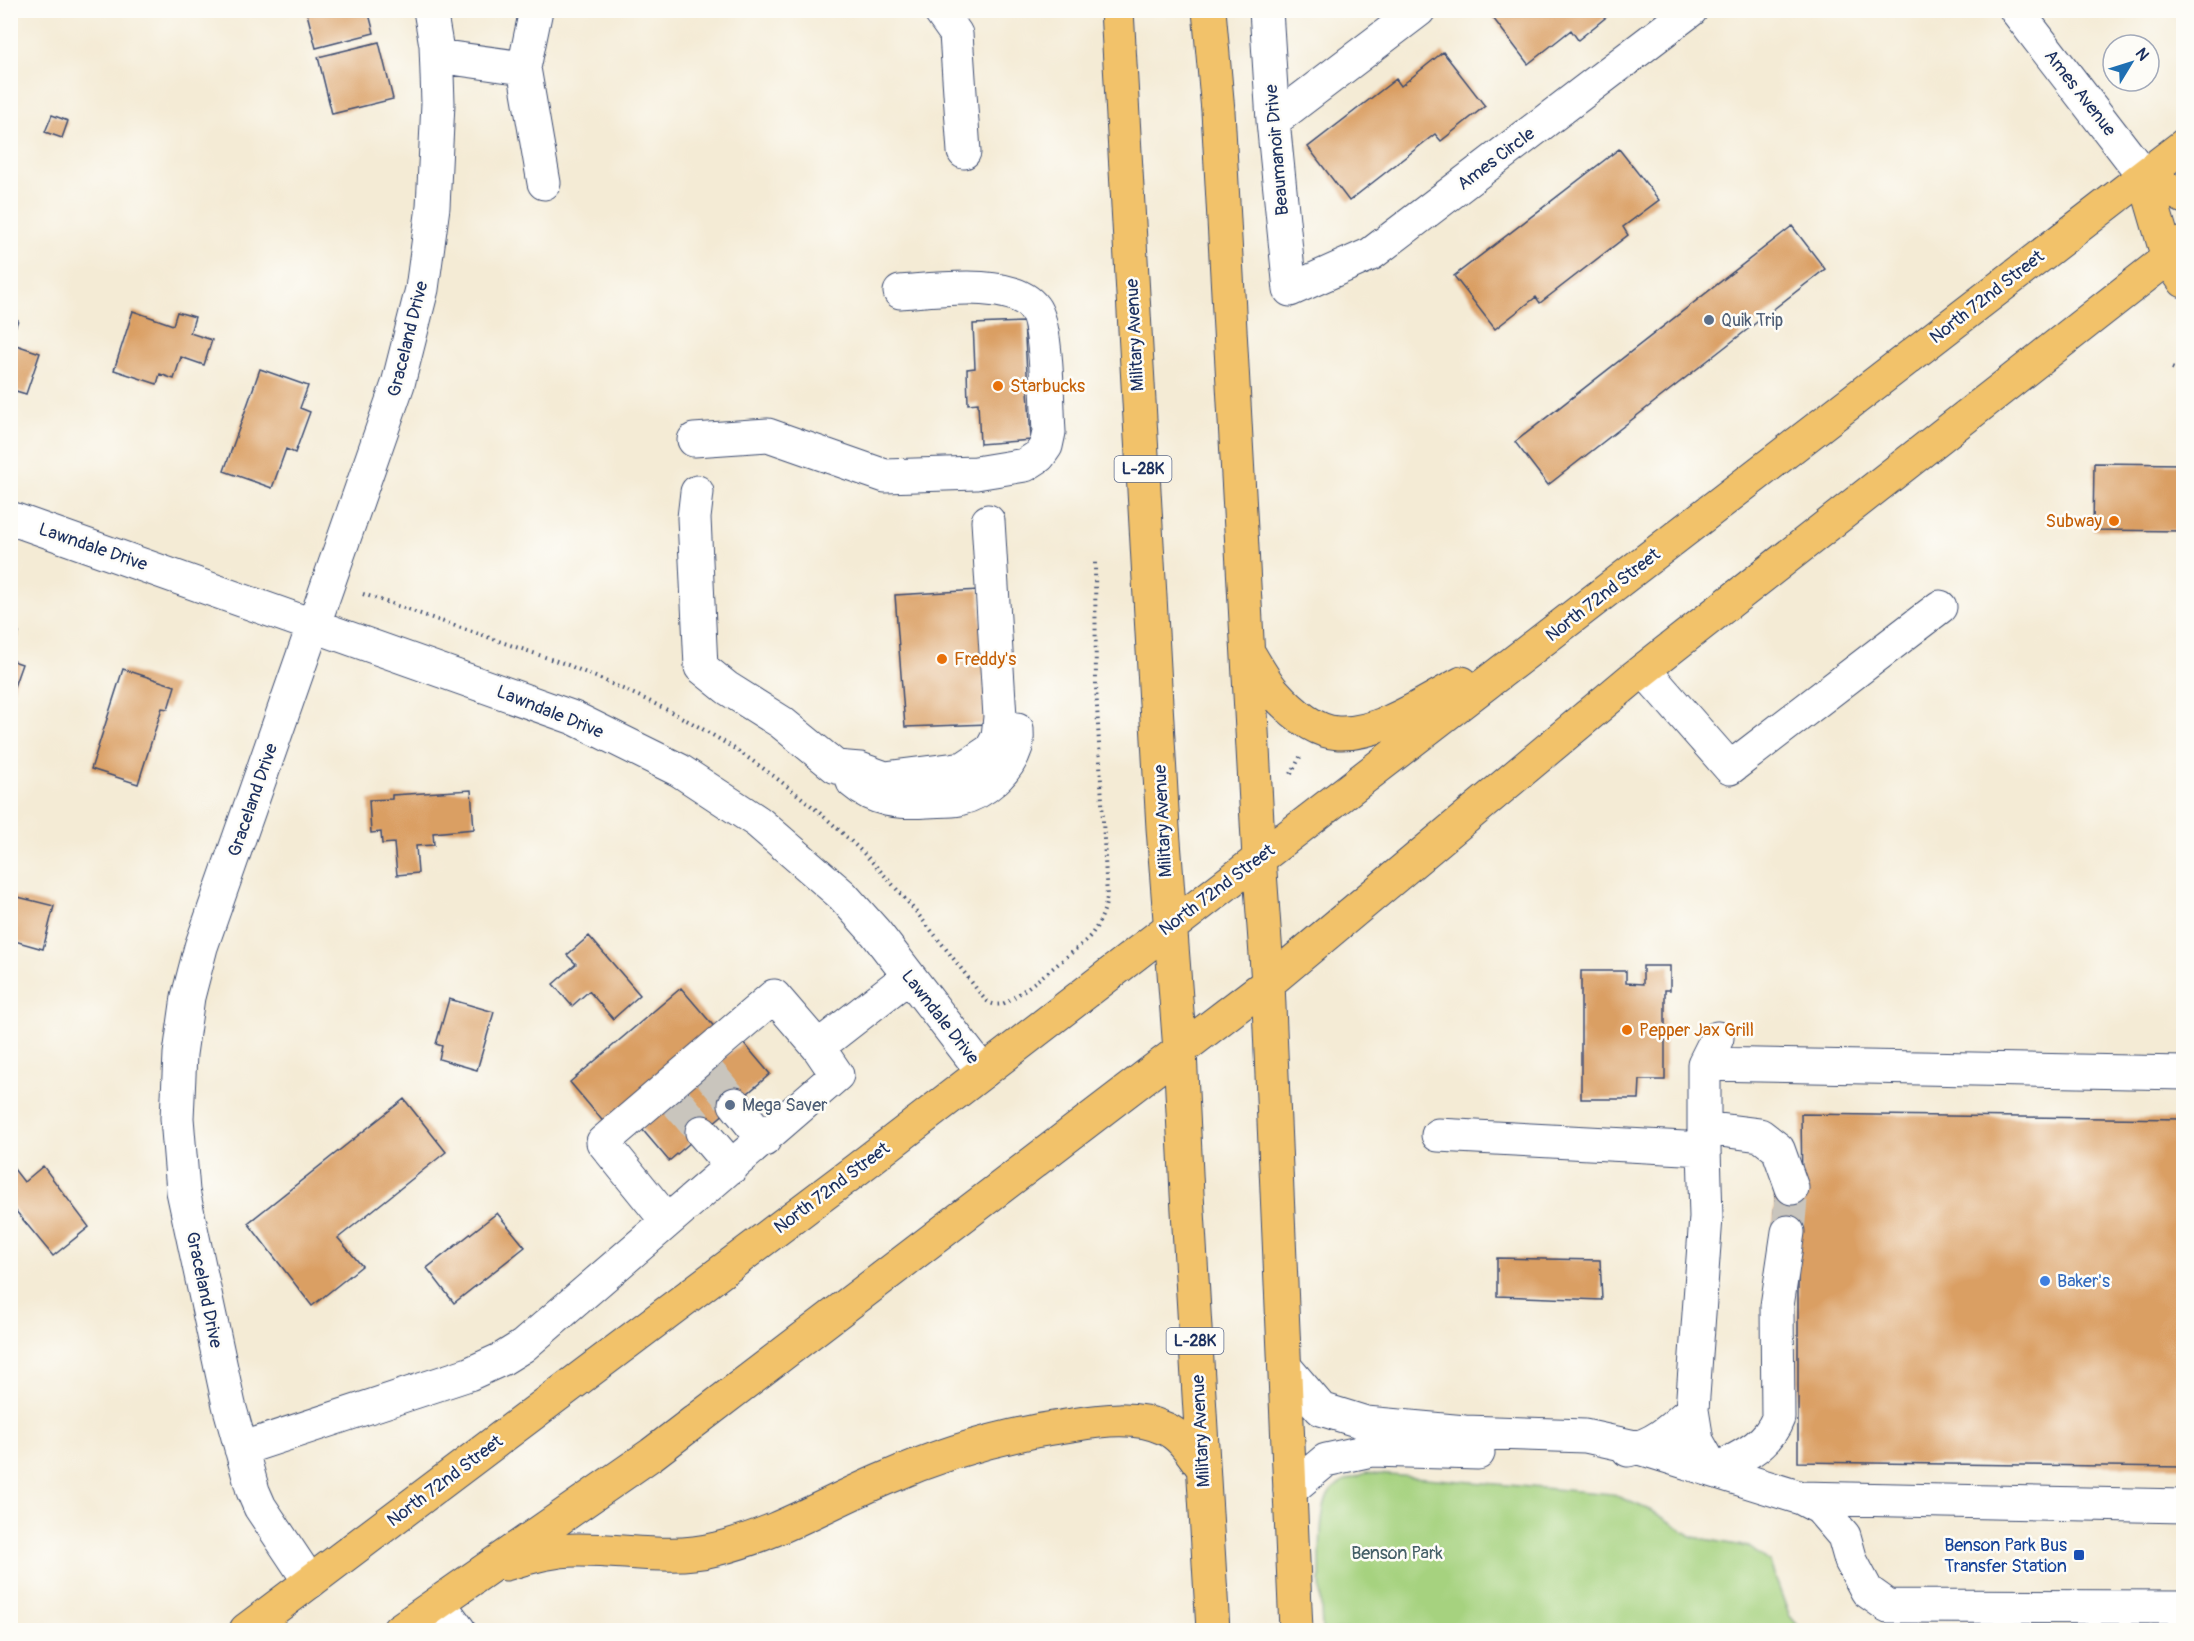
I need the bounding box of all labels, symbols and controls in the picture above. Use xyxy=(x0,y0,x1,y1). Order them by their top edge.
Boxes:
north arrow xyxy=(2101,33,2161,93)
text: N xyxy=(2131,44,2153,65)
street label: Ames Avenue xyxy=(2039,45,2121,141)
street label: Beaumanoir Drive xyxy=(1260,83,1294,217)
street label: Ames Circle xyxy=(1453,122,1539,196)
street label: North 72nd Street xyxy=(1925,245,2049,349)
street label: Military Avenue xyxy=(1121,278,1149,392)
street label: Graceland Drive xyxy=(383,279,433,399)
place label: Quik Trip xyxy=(1721,309,1783,332)
marker: Quik Trip xyxy=(1702,313,1716,327)
place label: Starbucks xyxy=(1010,375,1085,398)
marker: Starbucks xyxy=(991,379,1005,393)
road number: L-28K xyxy=(1114,456,1172,482)
place label: Subway xyxy=(2045,510,2102,533)
marker: Subway xyxy=(2107,514,2121,528)
street label: Lawndale Drive xyxy=(36,518,151,576)
street label: North 72nd Street xyxy=(1541,543,1665,647)
place label: Freddy's xyxy=(954,648,1016,671)
marker: Freddy's xyxy=(935,652,949,666)
street label: Lawndale Drive xyxy=(493,680,607,744)
street label: Graceland Drive xyxy=(223,740,283,860)
street label: Military Avenue xyxy=(1149,764,1177,878)
street label: North 72nd Street xyxy=(1154,838,1280,941)
street label: Lawndale Drive xyxy=(896,965,984,1069)
place label: Pepper Jax Grill xyxy=(1639,1019,1754,1042)
marker: Pepper Jax Grill xyxy=(1620,1023,1634,1037)
place label: Mega Saver xyxy=(742,1094,828,1117)
marker: Mega Saver xyxy=(723,1098,737,1112)
street label: North 72nd Street xyxy=(769,1136,895,1239)
street label: Graceland Drive xyxy=(180,1230,228,1350)
place label: Baker's xyxy=(2057,1270,2110,1293)
marker: Baker's xyxy=(2038,1274,2052,1288)
road number: L-28K xyxy=(1166,1328,1224,1354)
street label: Military Avenue xyxy=(1187,1374,1215,1488)
street label: North 72nd Street xyxy=(382,1429,508,1532)
place label: Benson Park Bus Transfer Station xyxy=(1944,1534,2067,1578)
park label: Benson Park xyxy=(1351,1542,1443,1565)
marker: Benson Park Bus Transfer Station xyxy=(2072,1548,2086,1562)

